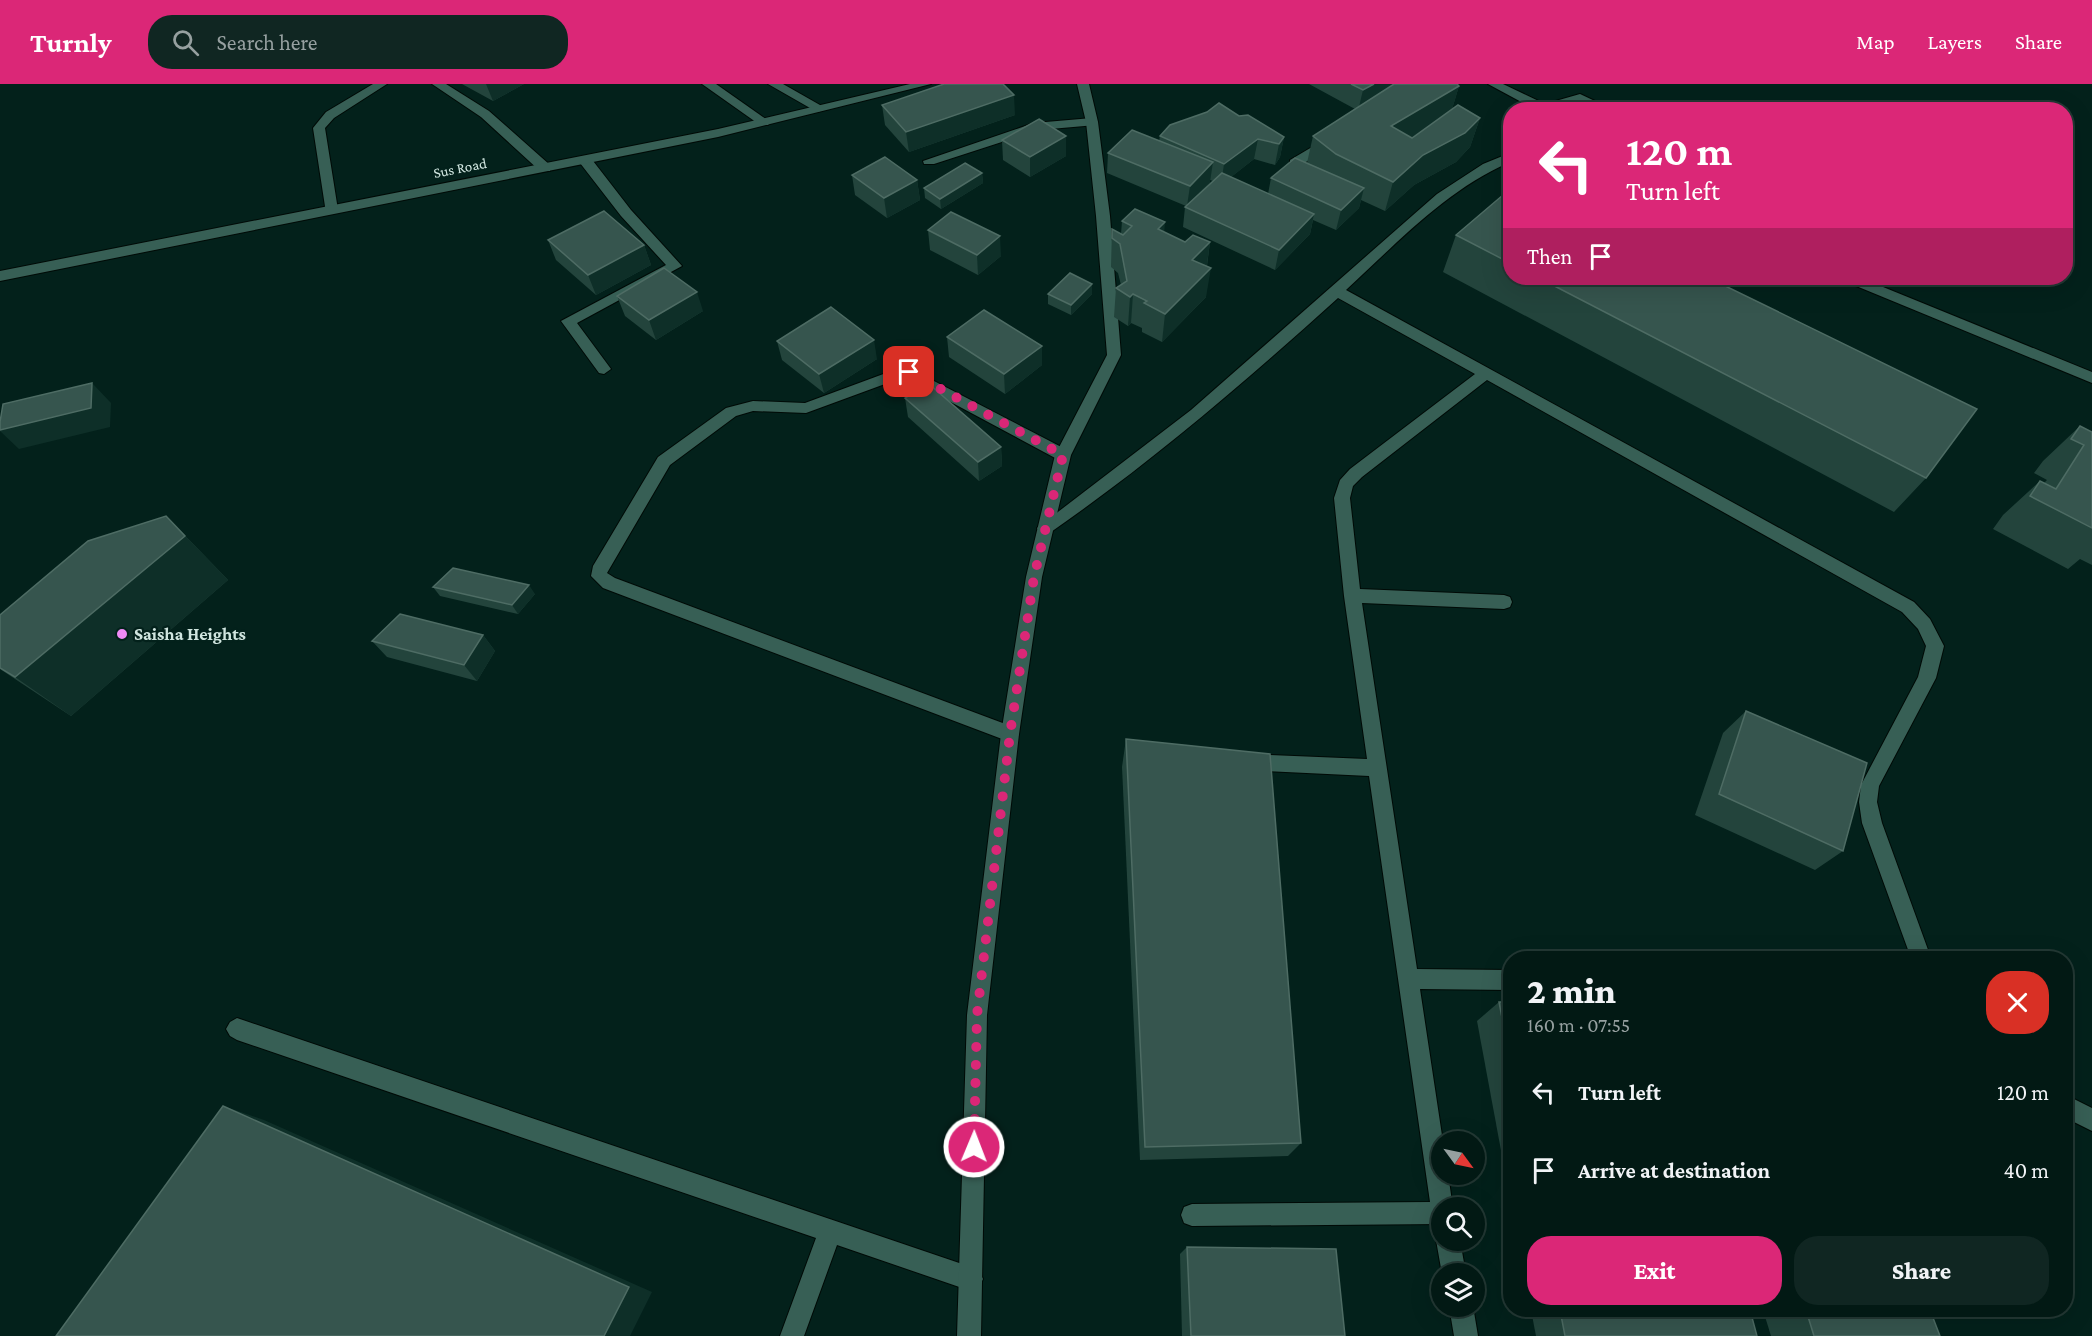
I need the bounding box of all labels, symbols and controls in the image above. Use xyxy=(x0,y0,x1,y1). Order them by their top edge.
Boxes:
search box xyxy=(148,15,568,69)
icon: search xyxy=(169,26,202,59)
text: Turnly xyxy=(30,27,112,58)
text: Search here xyxy=(217,30,318,55)
text: Map xyxy=(1856,30,1895,54)
text: Layers xyxy=(1928,30,1982,54)
text: Share xyxy=(2015,30,2062,54)
icon: left xyxy=(1527,126,1605,204)
text: 120 m xyxy=(1626,127,1732,174)
street label: Sus Road xyxy=(432,155,488,181)
text: Turn left xyxy=(1626,176,1720,206)
icon: arrive xyxy=(1584,240,1617,273)
text: Then xyxy=(1527,244,1572,269)
pin xyxy=(883,346,934,397)
icon: arrive xyxy=(892,355,925,388)
place label: Saisha Heights xyxy=(134,624,246,644)
marker: Saisha Heights xyxy=(115,627,129,641)
text: 2 min xyxy=(1527,971,1616,1011)
button: close xyxy=(1986,971,2049,1034)
text: 160 m · 07:55 xyxy=(1527,1014,1630,1036)
icon: left xyxy=(1527,1076,1560,1109)
text: Turn left xyxy=(1578,1080,1661,1105)
text: 120 m xyxy=(1997,1080,2049,1105)
position arrow xyxy=(942,1115,1006,1179)
north arrow xyxy=(1431,1131,1485,1185)
map controls xyxy=(1431,1131,1485,1317)
icon: arrive xyxy=(1527,1154,1560,1187)
text: Arrive at destination xyxy=(1578,1158,1770,1183)
text: 40 m xyxy=(2004,1158,2049,1183)
button: search xyxy=(1431,1197,1485,1251)
button: Exit xyxy=(1527,1236,1782,1305)
button: Share xyxy=(1794,1236,2049,1305)
button: layers xyxy=(1431,1263,1485,1317)

